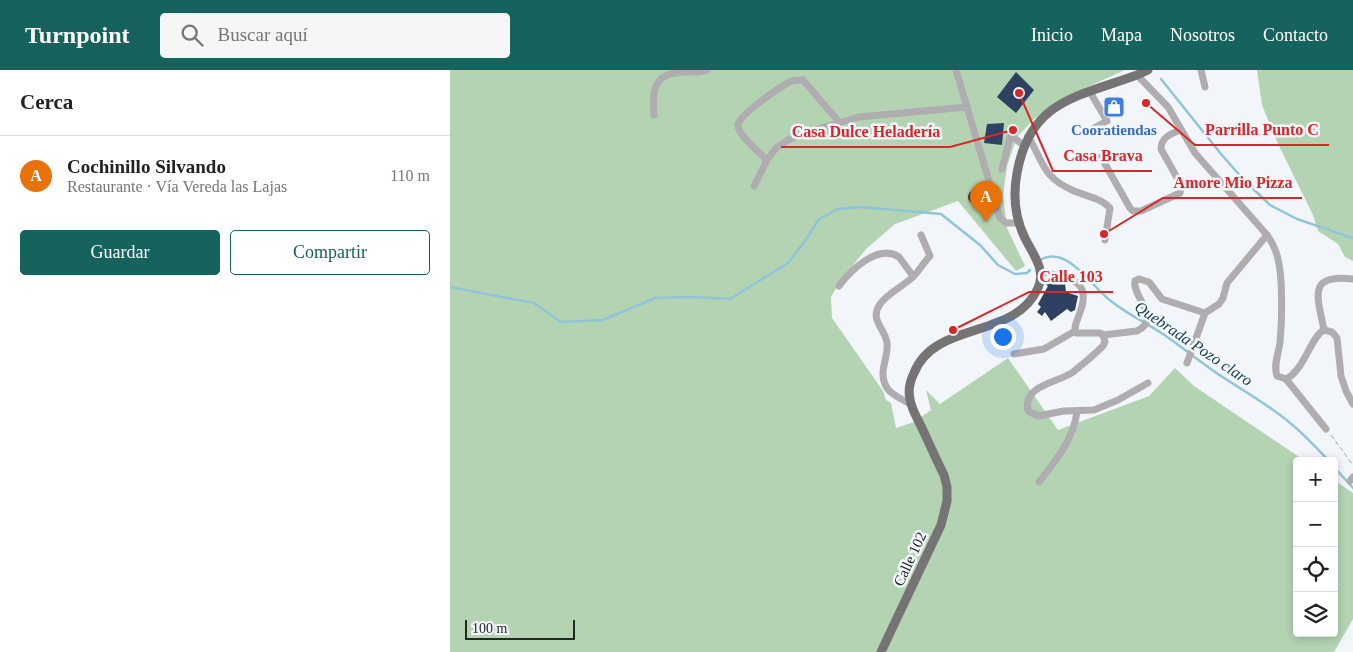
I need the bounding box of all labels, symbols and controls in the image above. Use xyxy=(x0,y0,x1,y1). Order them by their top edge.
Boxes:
search box xyxy=(160,13,510,58)
icon: search xyxy=(178,21,206,49)
text: Turnpoint xyxy=(25,22,130,48)
text: Buscar aquí xyxy=(218,24,308,45)
text: Inicio xyxy=(1031,25,1073,45)
text: Mapa xyxy=(1101,25,1142,45)
text: Nosotros xyxy=(1170,25,1235,45)
text: Contacto xyxy=(1263,25,1328,45)
text: Cerca xyxy=(20,90,73,114)
shop icon: Cooratiendas xyxy=(1102,95,1126,119)
callout: Parrilla Punto C xyxy=(1195,114,1329,145)
callout: Casa Dulce Heladería xyxy=(781,116,950,147)
text: Parrilla Punto C xyxy=(1205,121,1319,138)
place label: Cooratiendas xyxy=(1071,122,1157,138)
text: Casa Dulce Heladería xyxy=(792,123,940,140)
callout: Casa Brava xyxy=(1053,140,1152,171)
text: Casa Brava xyxy=(1063,147,1143,164)
text: Cochinillo Silvando xyxy=(67,156,226,177)
text: A xyxy=(30,167,42,184)
text: 110 m xyxy=(390,167,430,184)
callout: Amore Mio Pizza xyxy=(1163,167,1302,198)
text: Amore Mio Pizza xyxy=(1174,174,1292,191)
text: Restaurante · Vía Vereda las Lajas xyxy=(67,178,287,195)
pin: A xyxy=(970,181,1002,222)
button: Guardar xyxy=(20,230,220,275)
button: Compartir xyxy=(230,230,430,275)
callout: Calle 103 xyxy=(1029,261,1113,292)
text: Calle 103 xyxy=(1039,268,1103,285)
water label: Quebrada Pozo claro xyxy=(1132,298,1256,389)
your location xyxy=(990,324,1016,350)
map controls xyxy=(1293,457,1338,637)
button: + xyxy=(1293,457,1338,502)
button: − xyxy=(1293,502,1338,547)
street label: Calle 102 xyxy=(891,529,929,589)
button: locate xyxy=(1293,547,1338,592)
button: layers xyxy=(1293,592,1338,637)
scale bar xyxy=(465,617,575,640)
text: 100 m xyxy=(472,621,507,636)

